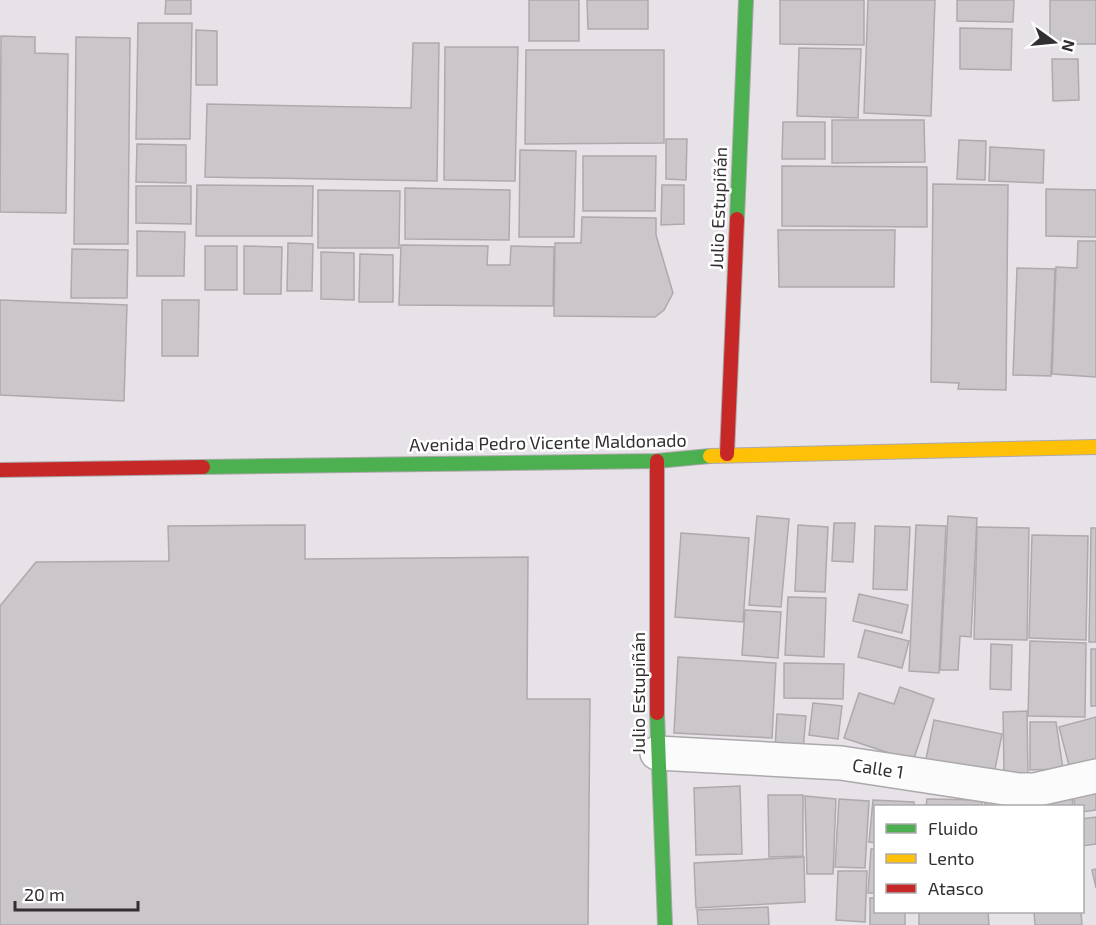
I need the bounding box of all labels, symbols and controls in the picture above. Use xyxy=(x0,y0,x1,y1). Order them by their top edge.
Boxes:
north arrow xyxy=(1024,12,1084,72)
text: N xyxy=(1058,38,1080,54)
street label: Julio Estupiñán xyxy=(705,146,731,270)
street label: Avenida Pedro Vicente Maldonado xyxy=(409,429,687,455)
street label: Julio Estupiñán xyxy=(627,632,649,754)
street label: Calle 1 xyxy=(851,753,905,783)
legend xyxy=(874,805,1084,913)
text: Fluido xyxy=(928,817,978,839)
text: Lento xyxy=(928,847,974,869)
scale bar xyxy=(15,874,138,912)
text: Atasco xyxy=(928,877,984,899)
text: 20 m xyxy=(24,883,65,905)

